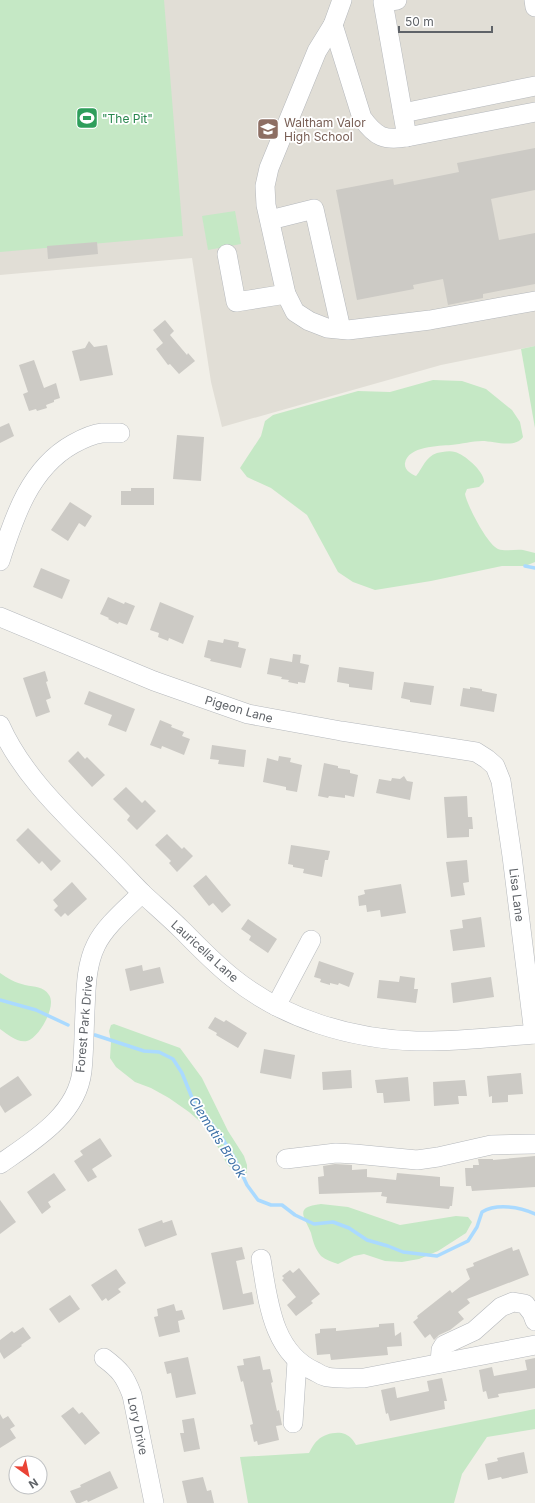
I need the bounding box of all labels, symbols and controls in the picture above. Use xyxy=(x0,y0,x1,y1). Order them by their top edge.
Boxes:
scale bar xyxy=(399,8,492,34)
text: 50 m xyxy=(405,14,434,29)
sports icon: "The Pit" xyxy=(74,105,100,131)
place label: "The Pit" xyxy=(102,111,153,126)
place label: Waltham Valor High School xyxy=(284,115,366,144)
school or university icon: Waltham Valor High School xyxy=(255,116,281,142)
street label: Pigeon Lane xyxy=(203,692,275,726)
street label: Lisa Lane xyxy=(506,867,528,923)
street label: Lauricella Lane xyxy=(168,917,242,985)
street label: Forest Park Drive xyxy=(72,975,96,1073)
water label: Clematis Brook xyxy=(186,1093,251,1181)
street label: Lory Drive xyxy=(125,1396,151,1456)
north arrow xyxy=(8,1455,48,1495)
text: N xyxy=(26,1475,41,1492)

